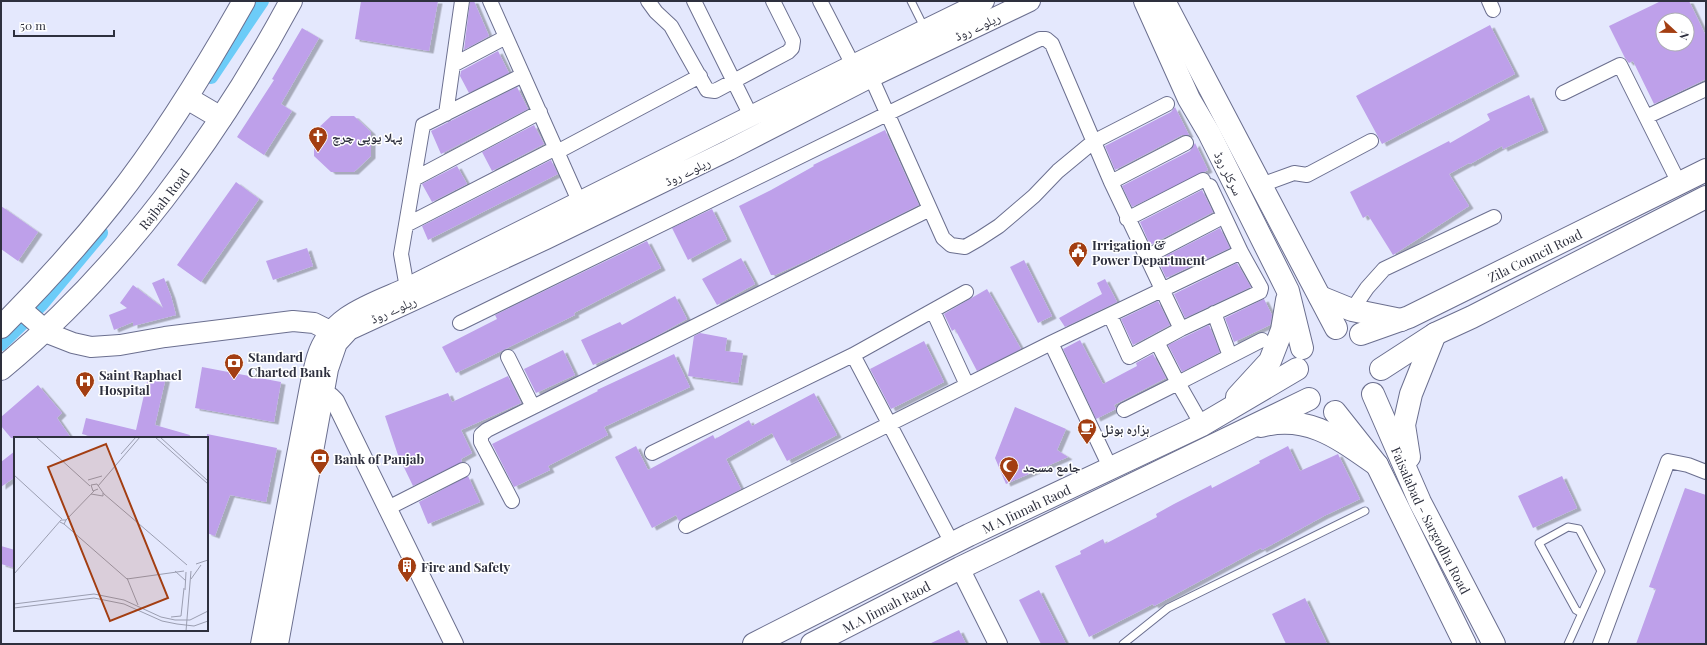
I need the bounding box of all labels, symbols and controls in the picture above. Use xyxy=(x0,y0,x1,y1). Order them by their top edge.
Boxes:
street label: ریلوے روڈ xyxy=(951,8,1003,45)
scale bar xyxy=(14,12,114,38)
north arrow xyxy=(1655,12,1695,52)
text: 50 m xyxy=(20,17,46,33)
text: N xyxy=(1676,29,1693,42)
church icon: پہلا یوپی چرچ xyxy=(307,125,329,153)
place label: پہلا یوپی چرچ xyxy=(332,128,402,146)
street label: سرکلر روڈ xyxy=(1210,148,1247,198)
street label: ریلوے روڈ xyxy=(661,153,713,190)
street label: Rajbah Road xyxy=(134,164,193,233)
street label: Zila Council Road xyxy=(1485,224,1585,285)
place label: Irrigation & Power Department xyxy=(1092,236,1206,268)
public building icon: Irrigation & Power Department xyxy=(1067,240,1089,268)
street label: ریلوے روڈ xyxy=(367,291,419,328)
place label: Standard Charted Bank xyxy=(248,348,331,380)
bank icon: Standard Charted Bank xyxy=(223,352,245,380)
place label: Saint Raphael Hospital xyxy=(99,366,182,398)
hospital icon: Saint Raphael Hospital xyxy=(74,370,96,398)
cafe icon: ہزارہ ہوٹل xyxy=(1076,417,1098,445)
place label: ہزارہ ہوٹل xyxy=(1101,420,1150,438)
inset map xyxy=(14,437,208,631)
street label: Faisalabad - Sargodha Road xyxy=(1388,444,1475,597)
bank icon: Bank of Panjab xyxy=(309,447,331,475)
place label: Bank of Panjab xyxy=(334,450,424,467)
mosque icon: جامع مسجد xyxy=(998,455,1020,483)
place label: جامع مسجد xyxy=(1023,458,1081,477)
street label: M A Jinnah Raod xyxy=(979,480,1073,536)
building icon: Fire and Safety xyxy=(396,555,418,583)
place label: Fire and Safety xyxy=(421,558,511,575)
street label: M.A Jinnah Raod xyxy=(839,576,933,636)

